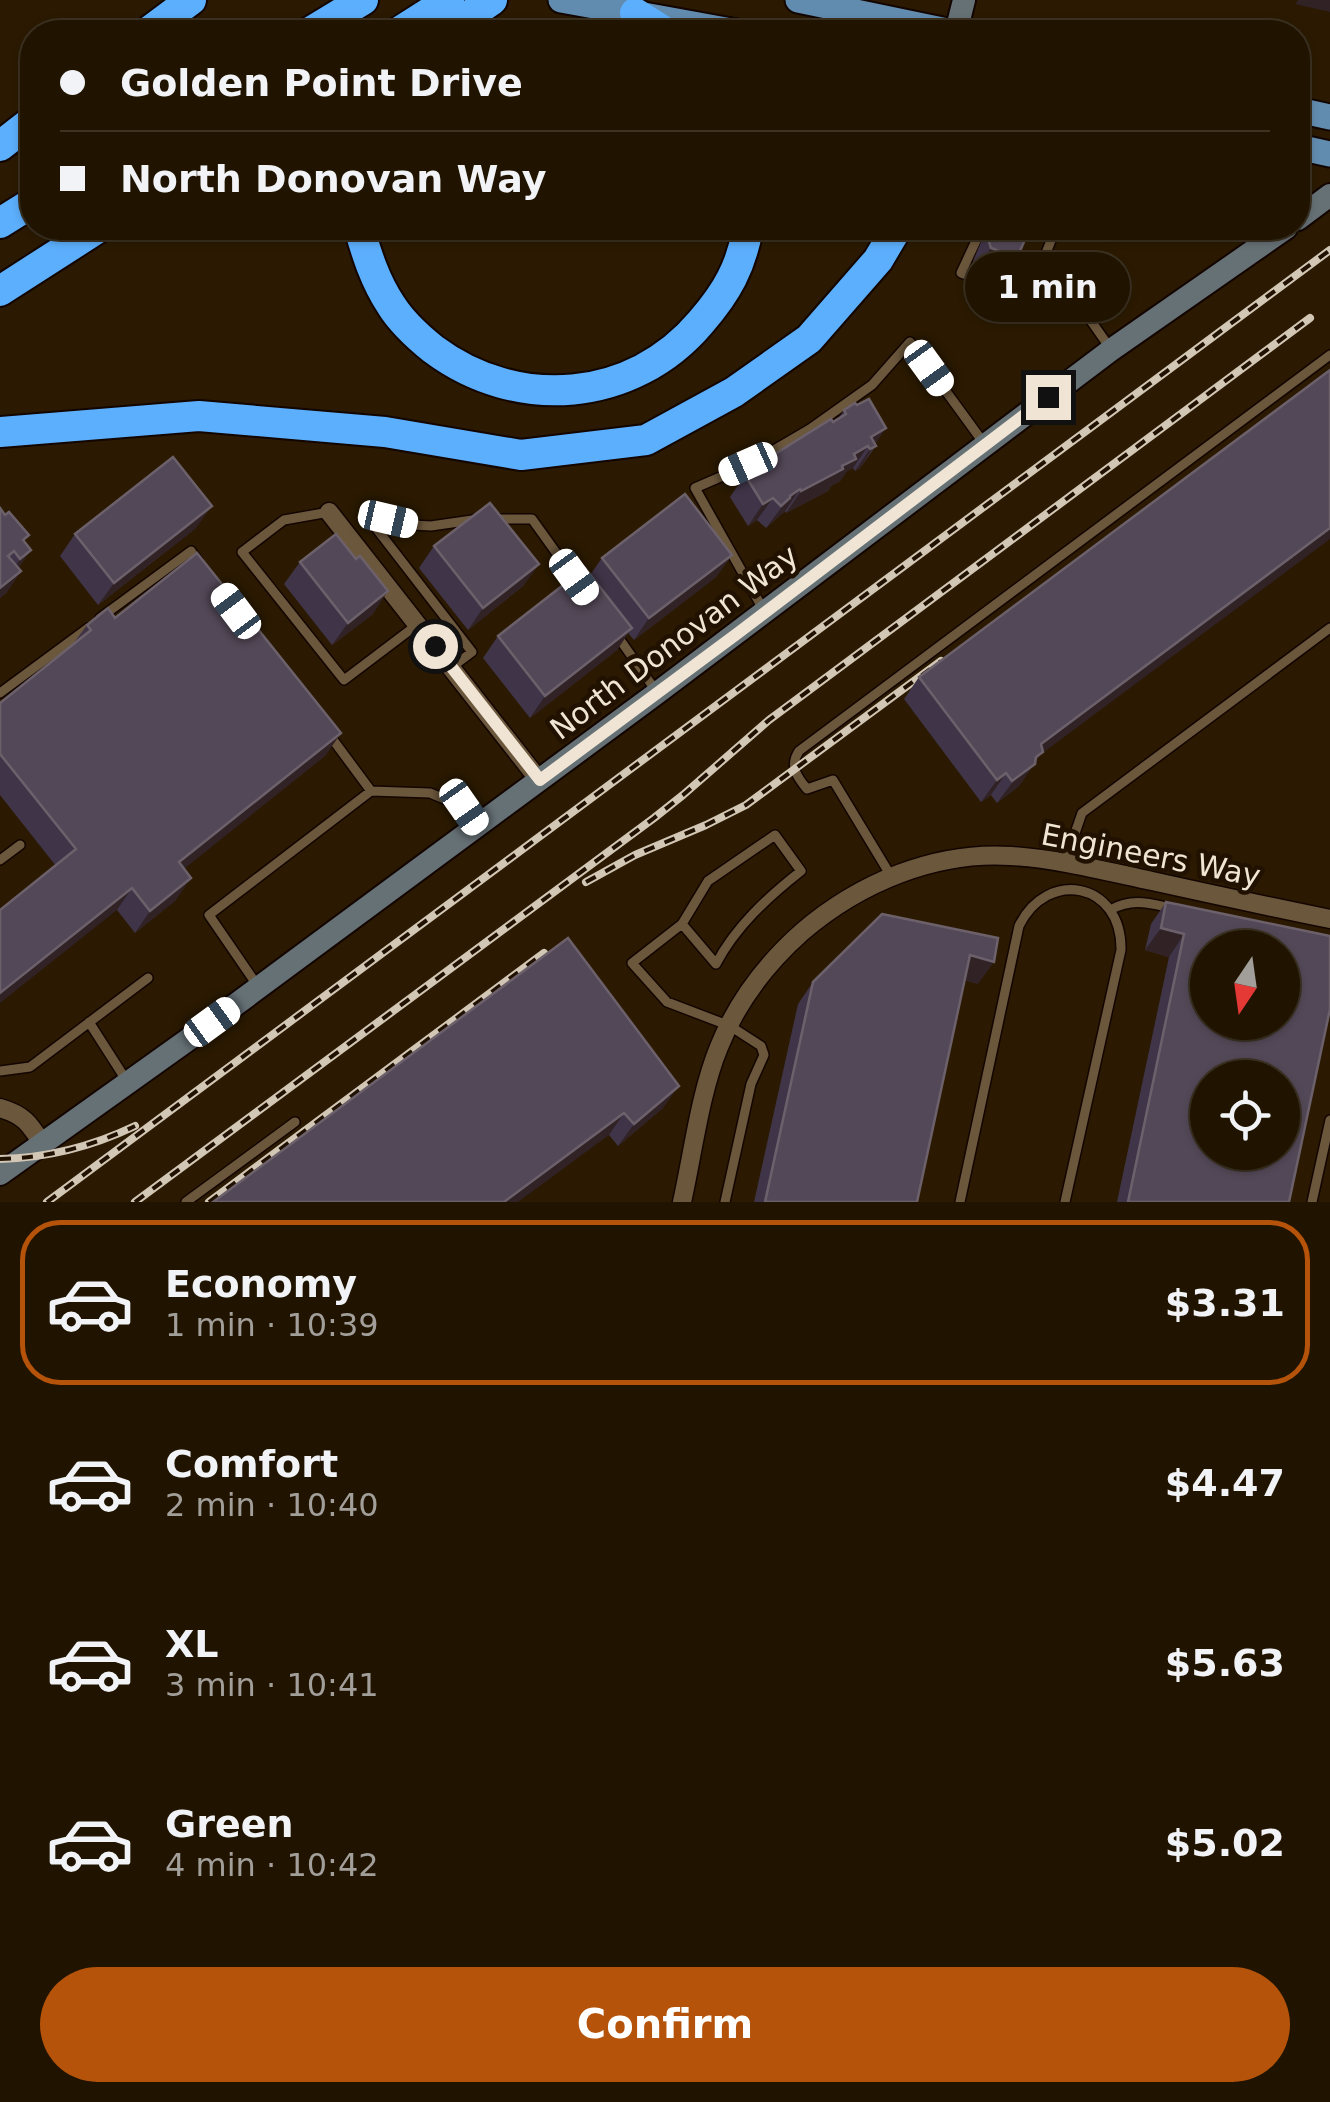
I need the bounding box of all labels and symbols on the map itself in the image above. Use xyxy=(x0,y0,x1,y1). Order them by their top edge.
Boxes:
callout: 1 min xyxy=(966,252,1130,322)
car xyxy=(899,335,959,401)
route end xyxy=(1026,375,1071,420)
car xyxy=(714,438,782,490)
car xyxy=(355,498,421,540)
street label: North Donovan Way xyxy=(543,537,805,747)
car xyxy=(544,544,604,610)
car xyxy=(206,578,266,644)
route start xyxy=(413,624,458,669)
car xyxy=(435,774,493,840)
street label: Engineers Way xyxy=(1038,817,1264,893)
north arrow xyxy=(1190,930,1300,1040)
car xyxy=(179,992,245,1052)

